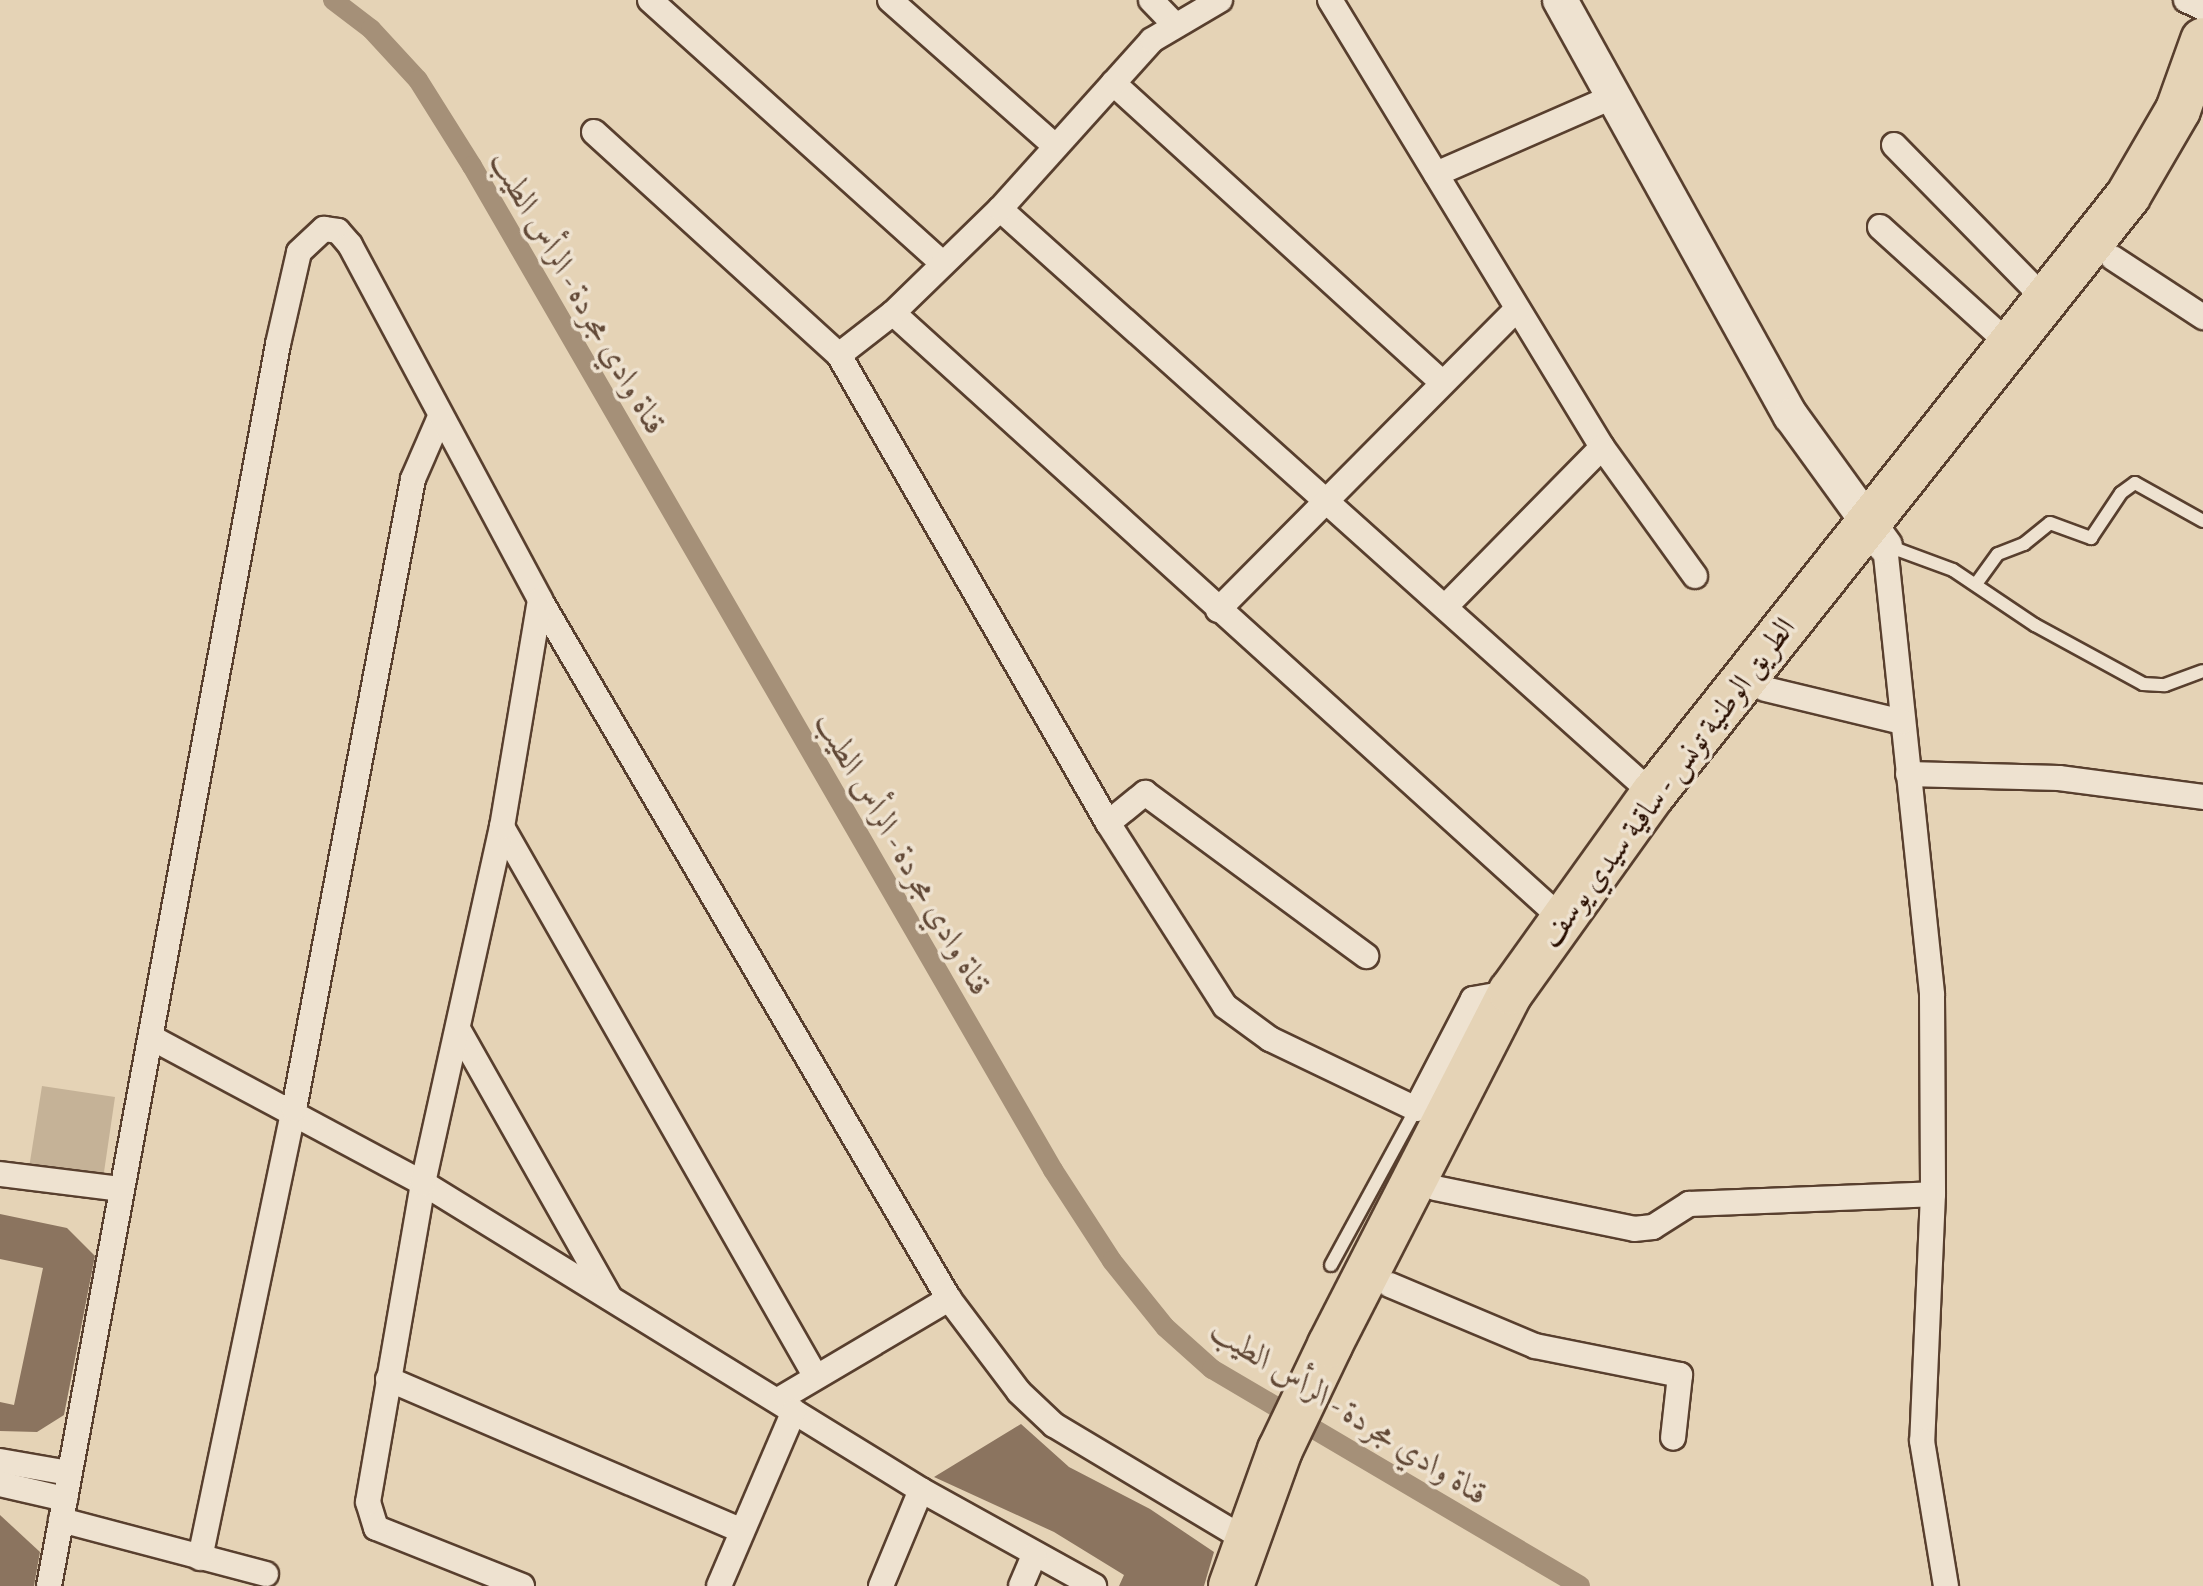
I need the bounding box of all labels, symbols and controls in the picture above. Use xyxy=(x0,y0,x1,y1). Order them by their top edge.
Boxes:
water label: قناة وادي مجردة - الرأس الطيب xyxy=(482,144,676,442)
street label: الطريق الوطنية تونس - ساقية سيدي يوسف xyxy=(1531,610,1803,954)
water label: قناة وادي مجردة - الرأس الطيب xyxy=(807,705,1001,1003)
water label: قناة وادي مجردة - الرأس الطيب xyxy=(1204,1311,1496,1513)

